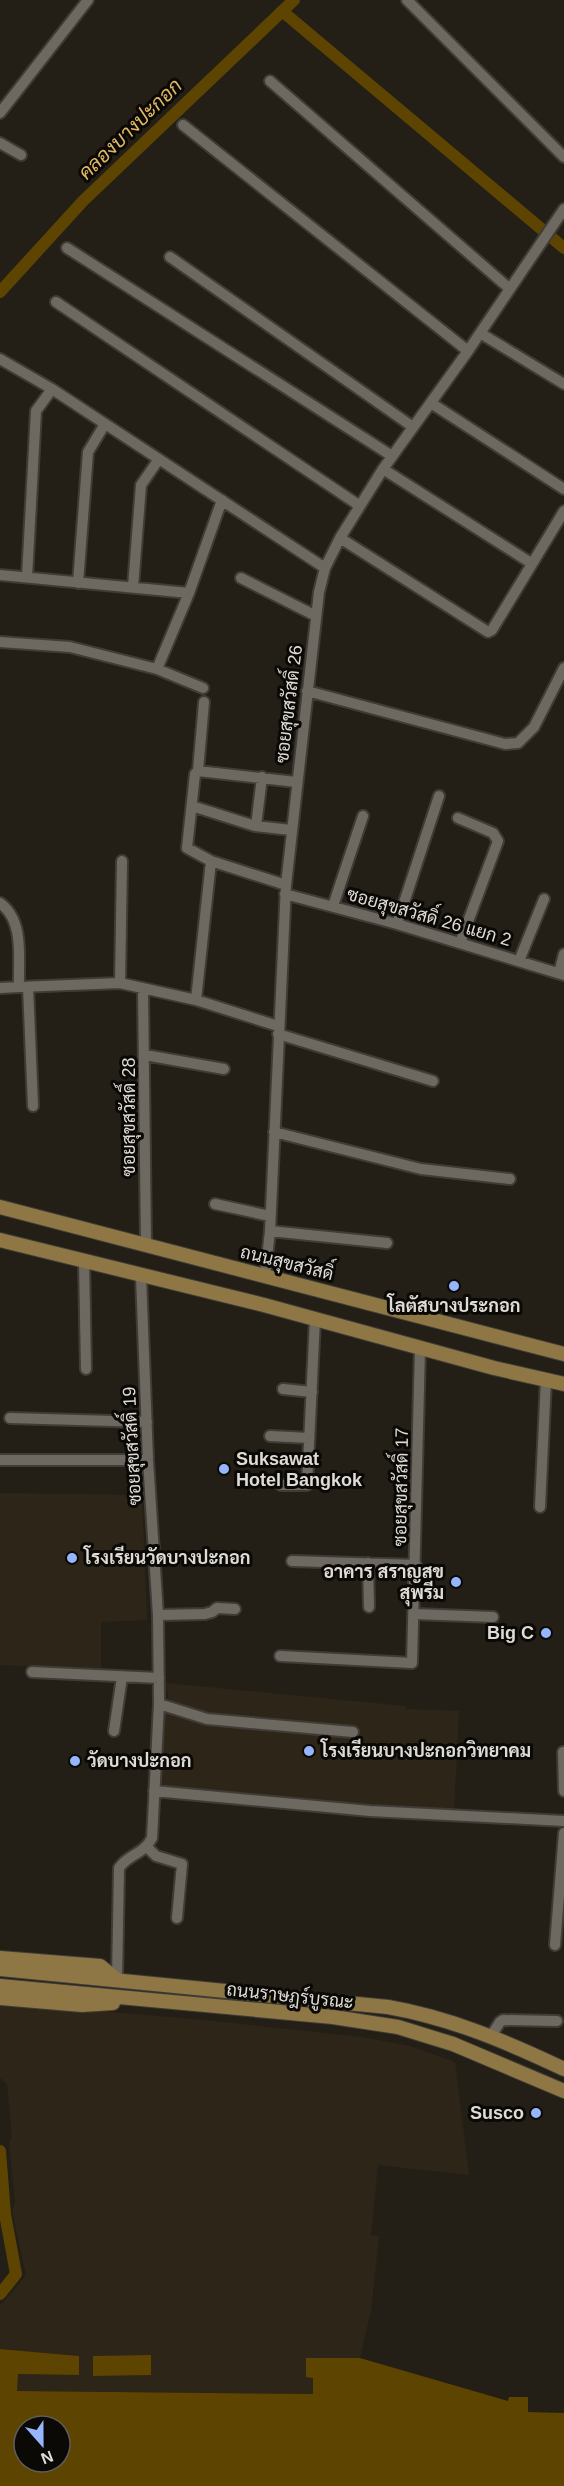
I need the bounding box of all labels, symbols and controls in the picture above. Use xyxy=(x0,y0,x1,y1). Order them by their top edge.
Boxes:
water label: คลองบางปะกอก xyxy=(74,74,186,184)
street label: ซอยสุขสวัสดิ์ 26 xyxy=(266,643,308,764)
street label: ซอยสุขสวัสดิ์ 26 แยก 2 xyxy=(344,878,515,952)
street label: ซอยสุขสวัสดิ์ 28 xyxy=(113,1058,141,1176)
street label: ถนนสุขสวัสดิ์ xyxy=(238,1236,337,1286)
marker: โลตัสบางประกอก xyxy=(447,1279,461,1293)
place label: โลตัสบางประกอก xyxy=(386,1293,521,1316)
street label: ซอยสุขสวัสดิ์ 19 xyxy=(113,1386,147,1506)
street label: ซอยสุขสวัสดิ์ 17 xyxy=(384,1427,414,1547)
place label: Suksawat Hotel Bangkok xyxy=(236,1449,363,1490)
marker: Suksawat Hotel Bangkok xyxy=(217,1462,231,1476)
place label: โรงเรียนวัดบางปะกอก xyxy=(83,1545,251,1568)
marker: โรงเรียนวัดบางปะกอก xyxy=(65,1551,79,1565)
place label: อาคาร สราญสุข สุพรีม xyxy=(323,1562,444,1607)
marker: อาคาร สราญสุข สุพรีม xyxy=(449,1575,463,1589)
place label: Big C xyxy=(487,1623,534,1643)
marker: Big C xyxy=(539,1626,553,1640)
place label: โรงเรียนบางปะกอกวิทยาคม xyxy=(320,1738,531,1761)
marker: โรงเรียนบางปะกอกวิทยาคม xyxy=(302,1744,316,1758)
place label: วัดบางปะกอก xyxy=(87,1750,191,1771)
marker: วัดบางปะกอก xyxy=(68,1754,82,1768)
street label: ถนนราษฎร์บูรณะ xyxy=(225,1976,355,2016)
place label: Susco xyxy=(470,2103,524,2123)
marker: Susco xyxy=(529,2106,543,2120)
north arrow xyxy=(12,2414,72,2474)
text: N xyxy=(39,2448,56,2468)

